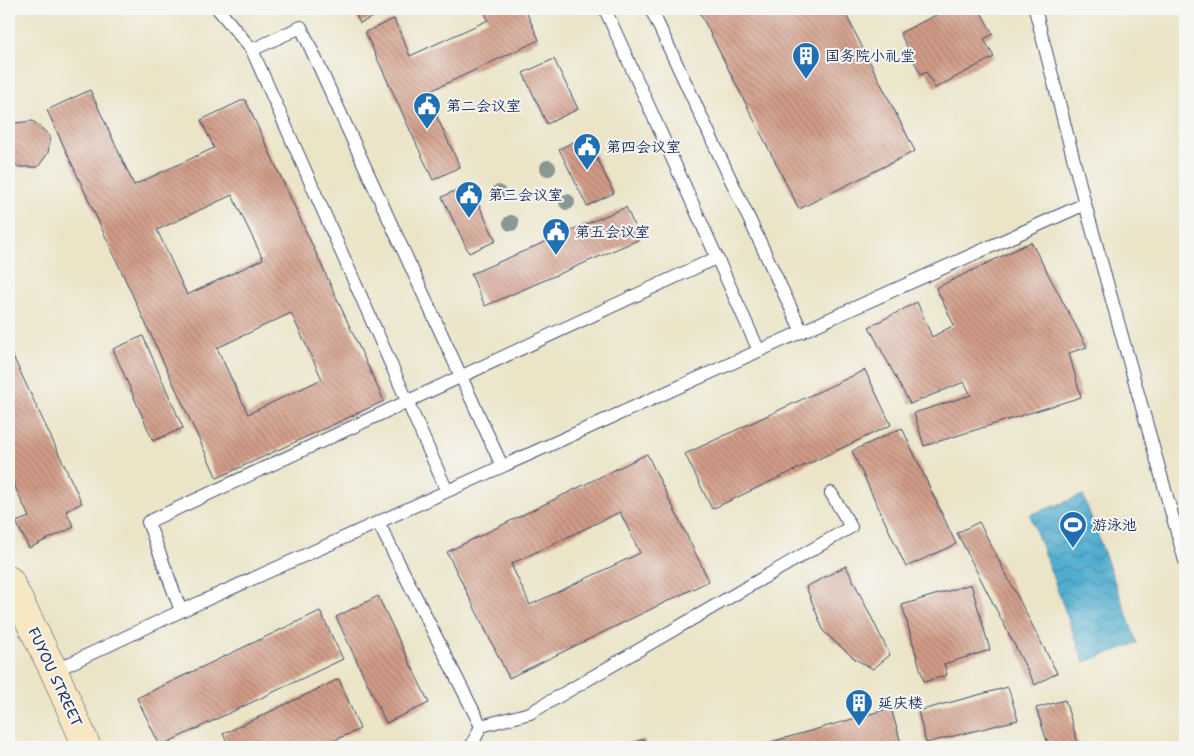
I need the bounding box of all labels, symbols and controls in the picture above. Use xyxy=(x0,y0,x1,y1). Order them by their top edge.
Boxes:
building icon: 国务院小礼堂 xyxy=(791,41,821,80)
place label: 国务院小礼堂 xyxy=(825,46,915,66)
public building icon: 第二会议室 xyxy=(412,91,442,130)
place label: 第二会议室 xyxy=(446,96,521,116)
public building icon: 第四会议室 xyxy=(572,132,602,171)
place label: 第四会议室 xyxy=(606,137,681,157)
public building icon: 第三会议室 xyxy=(454,180,484,219)
place label: 第三会议室 xyxy=(488,185,563,205)
public building icon: 第五会议室 xyxy=(541,217,571,256)
place label: 第五会议室 xyxy=(575,222,650,242)
sports icon: 游泳池 xyxy=(1058,510,1088,549)
place label: 游泳池 xyxy=(1092,515,1137,535)
street label: FUYOU STREET xyxy=(23,624,87,730)
building icon: 延庆楼 xyxy=(844,688,874,727)
place label: 延庆楼 xyxy=(878,693,923,713)

